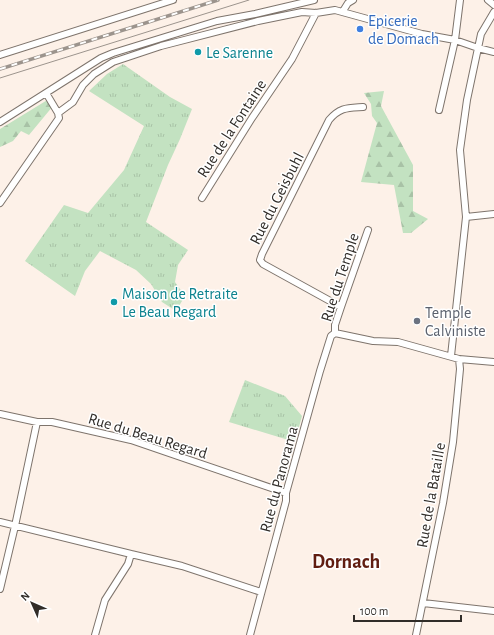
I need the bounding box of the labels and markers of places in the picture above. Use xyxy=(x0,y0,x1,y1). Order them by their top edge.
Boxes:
place label: Epicerie de Domach xyxy=(368,13,439,47)
marker: Epicerie de Domach xyxy=(355,24,365,34)
place label: Le Sarenne xyxy=(206,45,273,61)
marker: Le Sarenne xyxy=(193,47,203,57)
place label: Maison de Retraite Le Beau Regard xyxy=(122,286,238,320)
marker: Maison de Retraite Le Beau Regard xyxy=(109,297,119,307)
place label: Temple Calviniste xyxy=(425,305,486,339)
marker: Temple Calviniste xyxy=(412,316,422,326)

